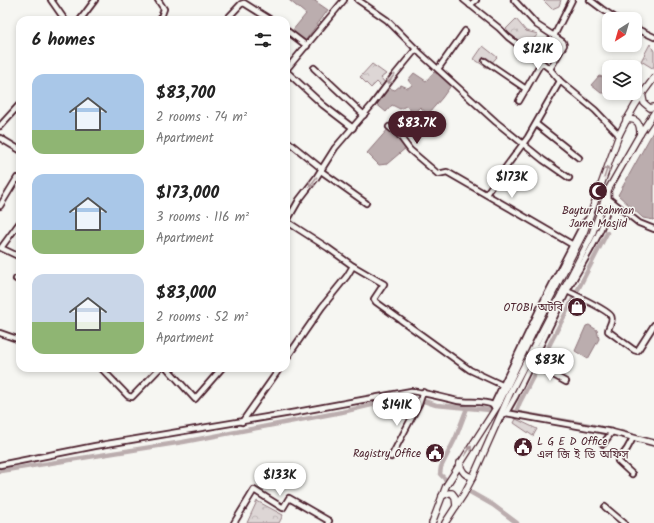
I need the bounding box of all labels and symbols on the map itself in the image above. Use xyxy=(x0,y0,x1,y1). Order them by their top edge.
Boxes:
north arrow xyxy=(602,12,642,52)
pin: $121K xyxy=(510,37,566,71)
one-way arrow xyxy=(387,74,396,85)
pin: $83.7K xyxy=(384,111,450,145)
pin: $173K xyxy=(484,165,540,199)
one-way arrow xyxy=(603,166,610,179)
one-way arrow xyxy=(308,177,317,188)
mosque icon: Baytur Rahman Jame Masjid xyxy=(587,180,609,202)
place label: Baytur Rahman Jame Masjid xyxy=(562,202,634,233)
shop icon: OTOBI অটবি xyxy=(566,296,588,318)
place label: OTOBI অটবি xyxy=(503,299,563,317)
pin: $83K xyxy=(526,348,574,382)
pin: $141K xyxy=(369,393,425,427)
place label: L G E D Office এল জি ই ডি অফিস xyxy=(537,433,629,464)
public building icon: L G E D Office এল জি ই ডি অফিস xyxy=(512,436,534,458)
public building icon: Ragistry Office xyxy=(424,442,446,464)
place label: Ragistry Office xyxy=(353,445,421,463)
one-way arrow xyxy=(464,446,472,457)
pin: $133K xyxy=(252,463,308,497)

